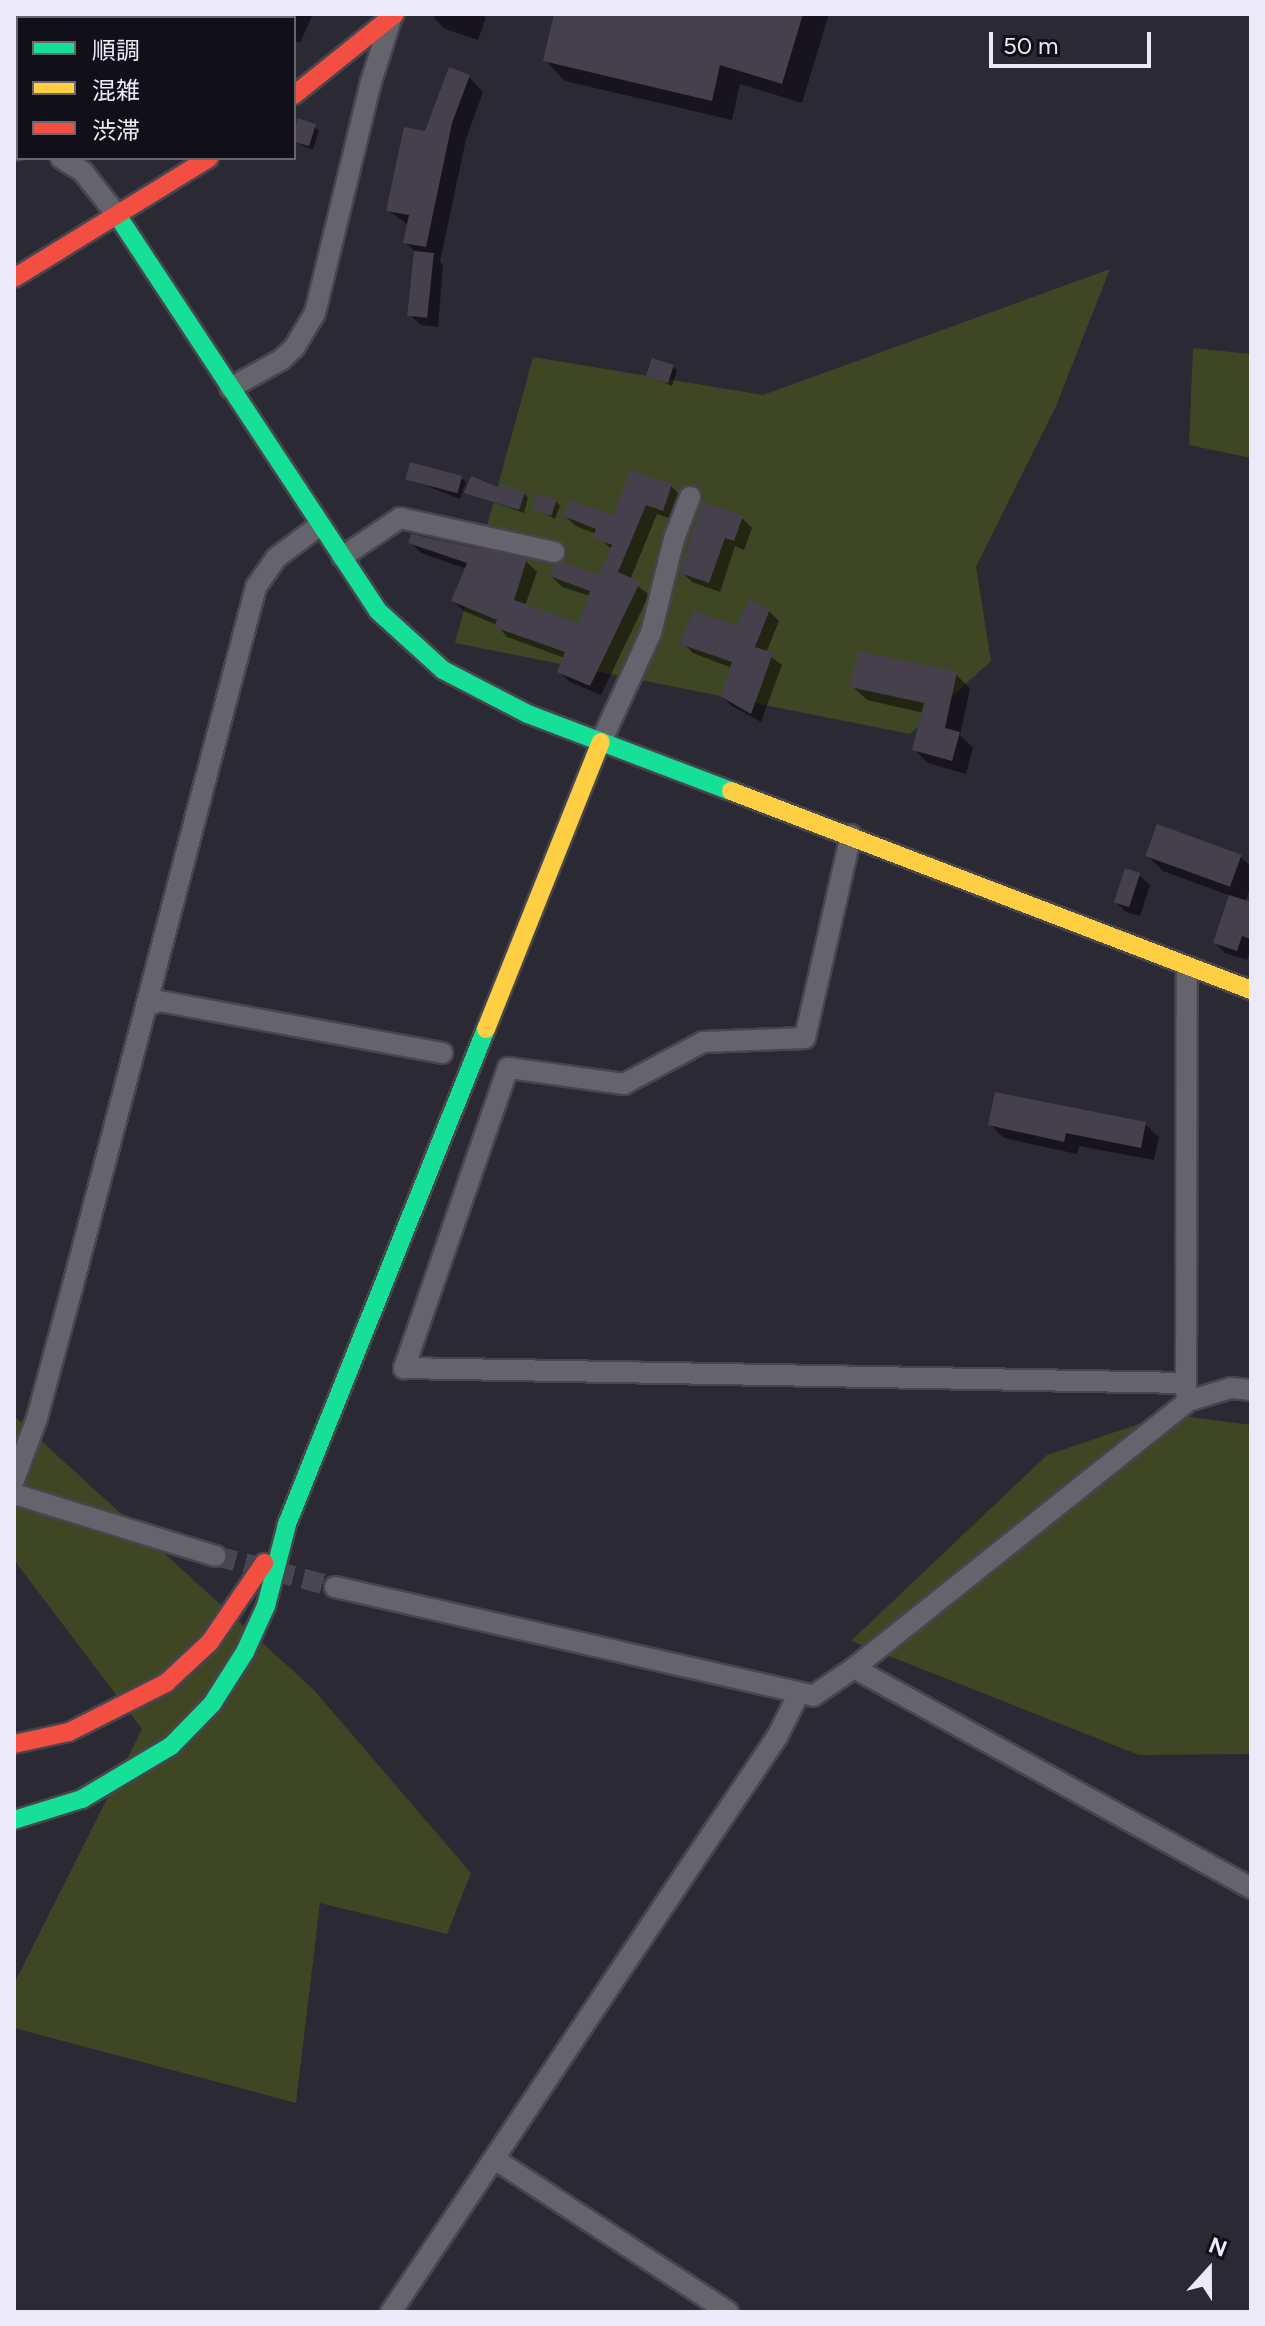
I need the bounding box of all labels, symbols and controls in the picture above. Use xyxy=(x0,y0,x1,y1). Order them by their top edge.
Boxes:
legend xyxy=(16,16,296,160)
scale bar xyxy=(993,16,1155,66)
text: 50 m xyxy=(1003,31,1059,60)
text: 順調 xyxy=(92,36,140,65)
text: 混雑 xyxy=(92,76,140,105)
text: 渋滞 xyxy=(92,116,140,145)
north arrow xyxy=(1169,2230,1249,2310)
text: N xyxy=(1205,2231,1231,2263)

